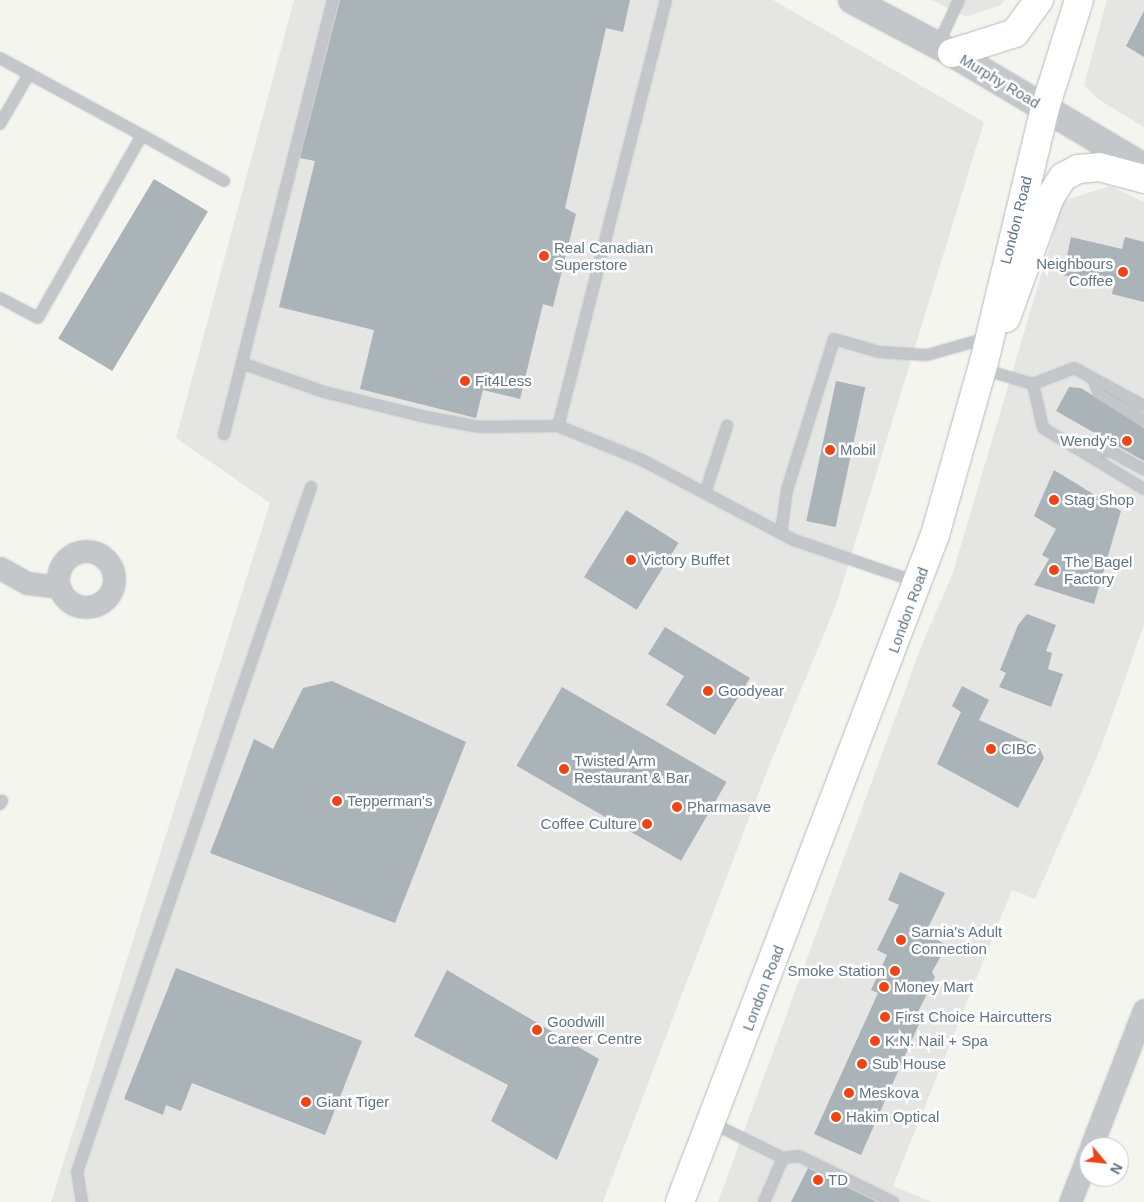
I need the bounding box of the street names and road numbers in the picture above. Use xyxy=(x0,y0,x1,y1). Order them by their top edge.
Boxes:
street label: Murphy Road xyxy=(957,50,1043,112)
street label: London Road xyxy=(996,174,1036,266)
street label: London Road xyxy=(884,565,932,655)
street label: London Road xyxy=(738,943,788,1033)

